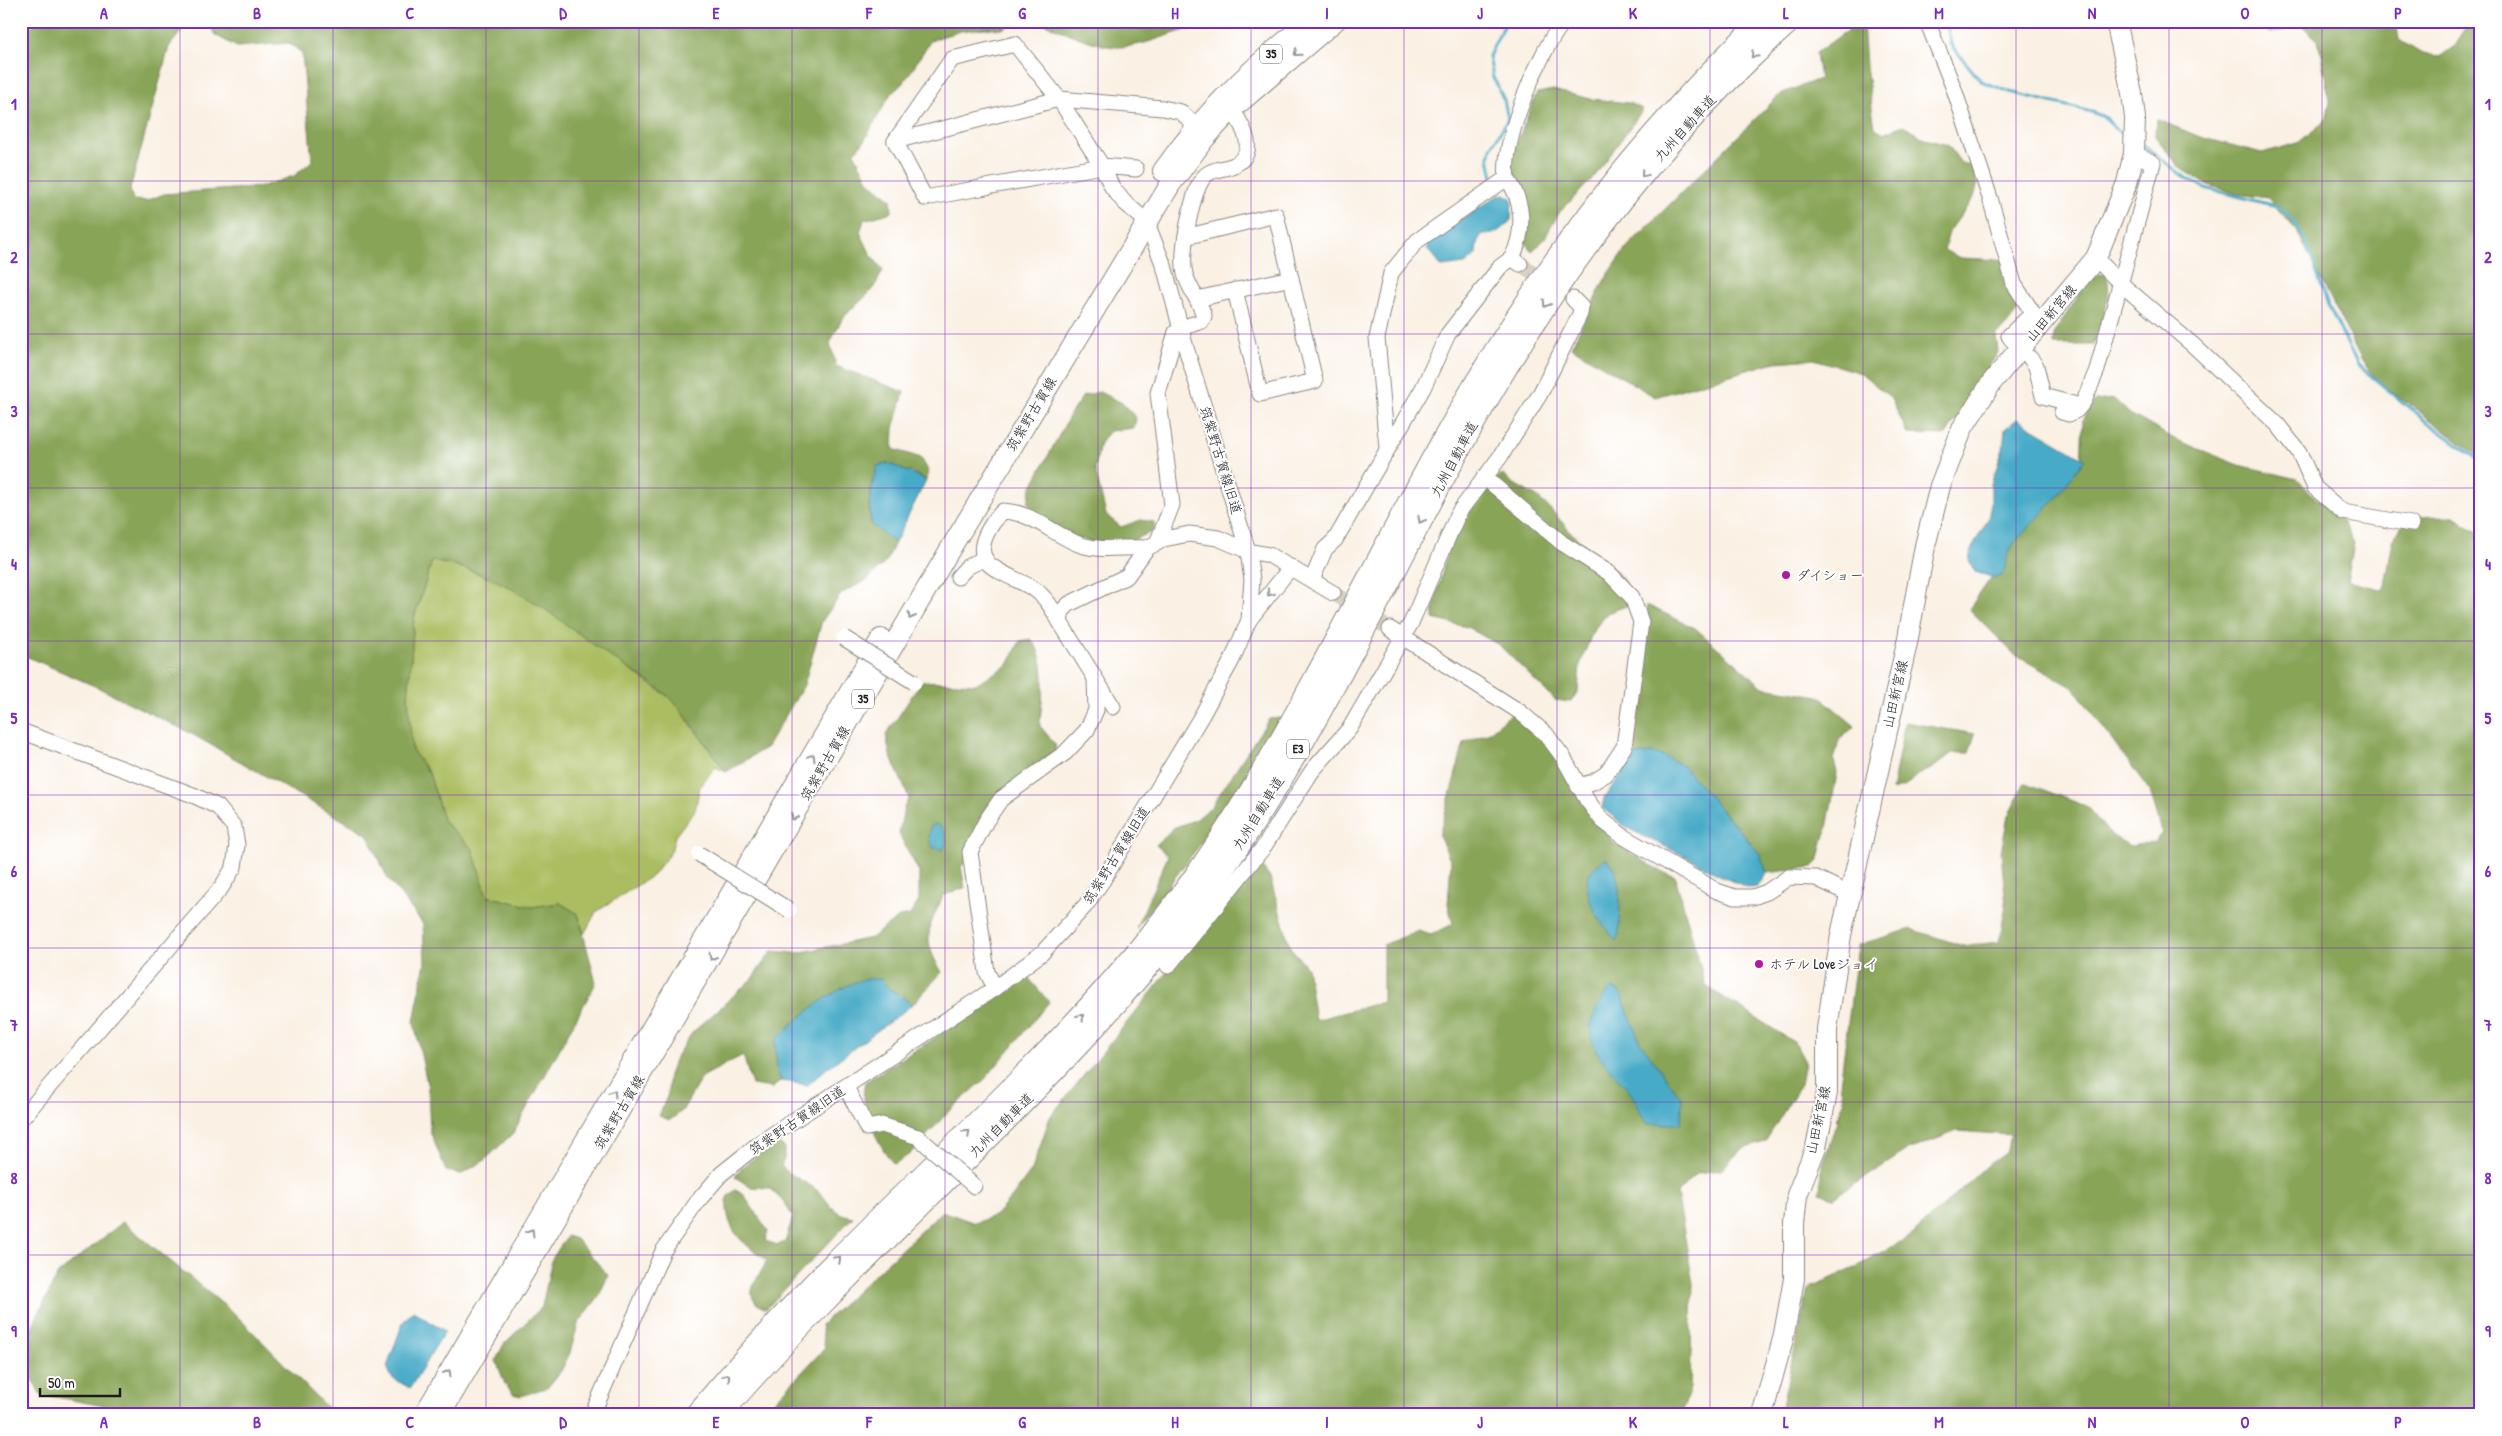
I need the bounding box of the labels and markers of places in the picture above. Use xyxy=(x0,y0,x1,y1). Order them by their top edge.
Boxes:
place label: ダイショー xyxy=(1796,565,1864,584)
marker: ダイショー xyxy=(1780,569,1792,581)
place label: ホテル Loveジョイ xyxy=(1769,954,1878,973)
marker: ホテル Loveジョイ xyxy=(1753,958,1765,970)

